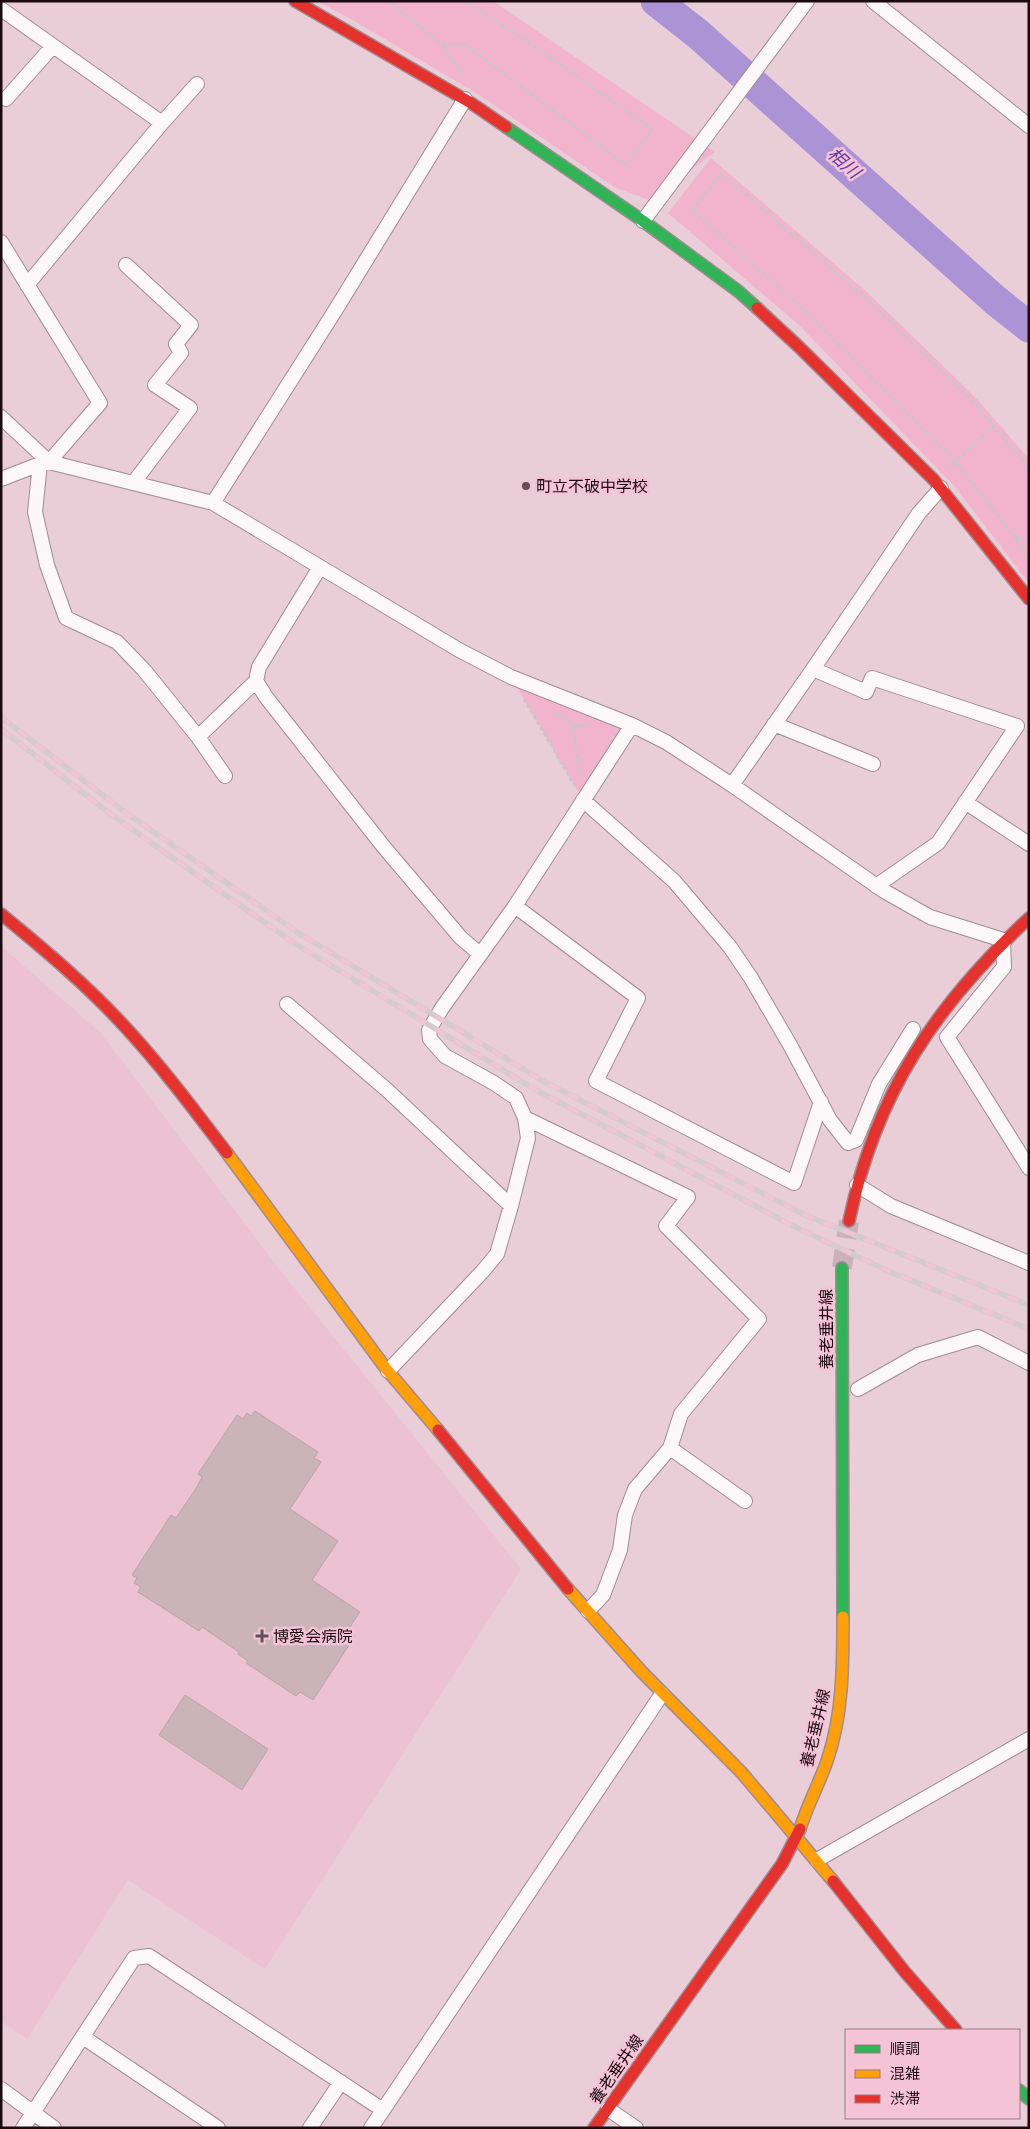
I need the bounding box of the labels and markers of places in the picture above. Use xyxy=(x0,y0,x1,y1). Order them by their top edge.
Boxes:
place label: 町立不破中学校 xyxy=(536,475,648,497)
marker: 町立不破中学校 xyxy=(520,480,532,492)
place label: 博愛会病院 xyxy=(273,1625,353,1647)
marker: 博愛会病院 xyxy=(255,1629,269,1643)

